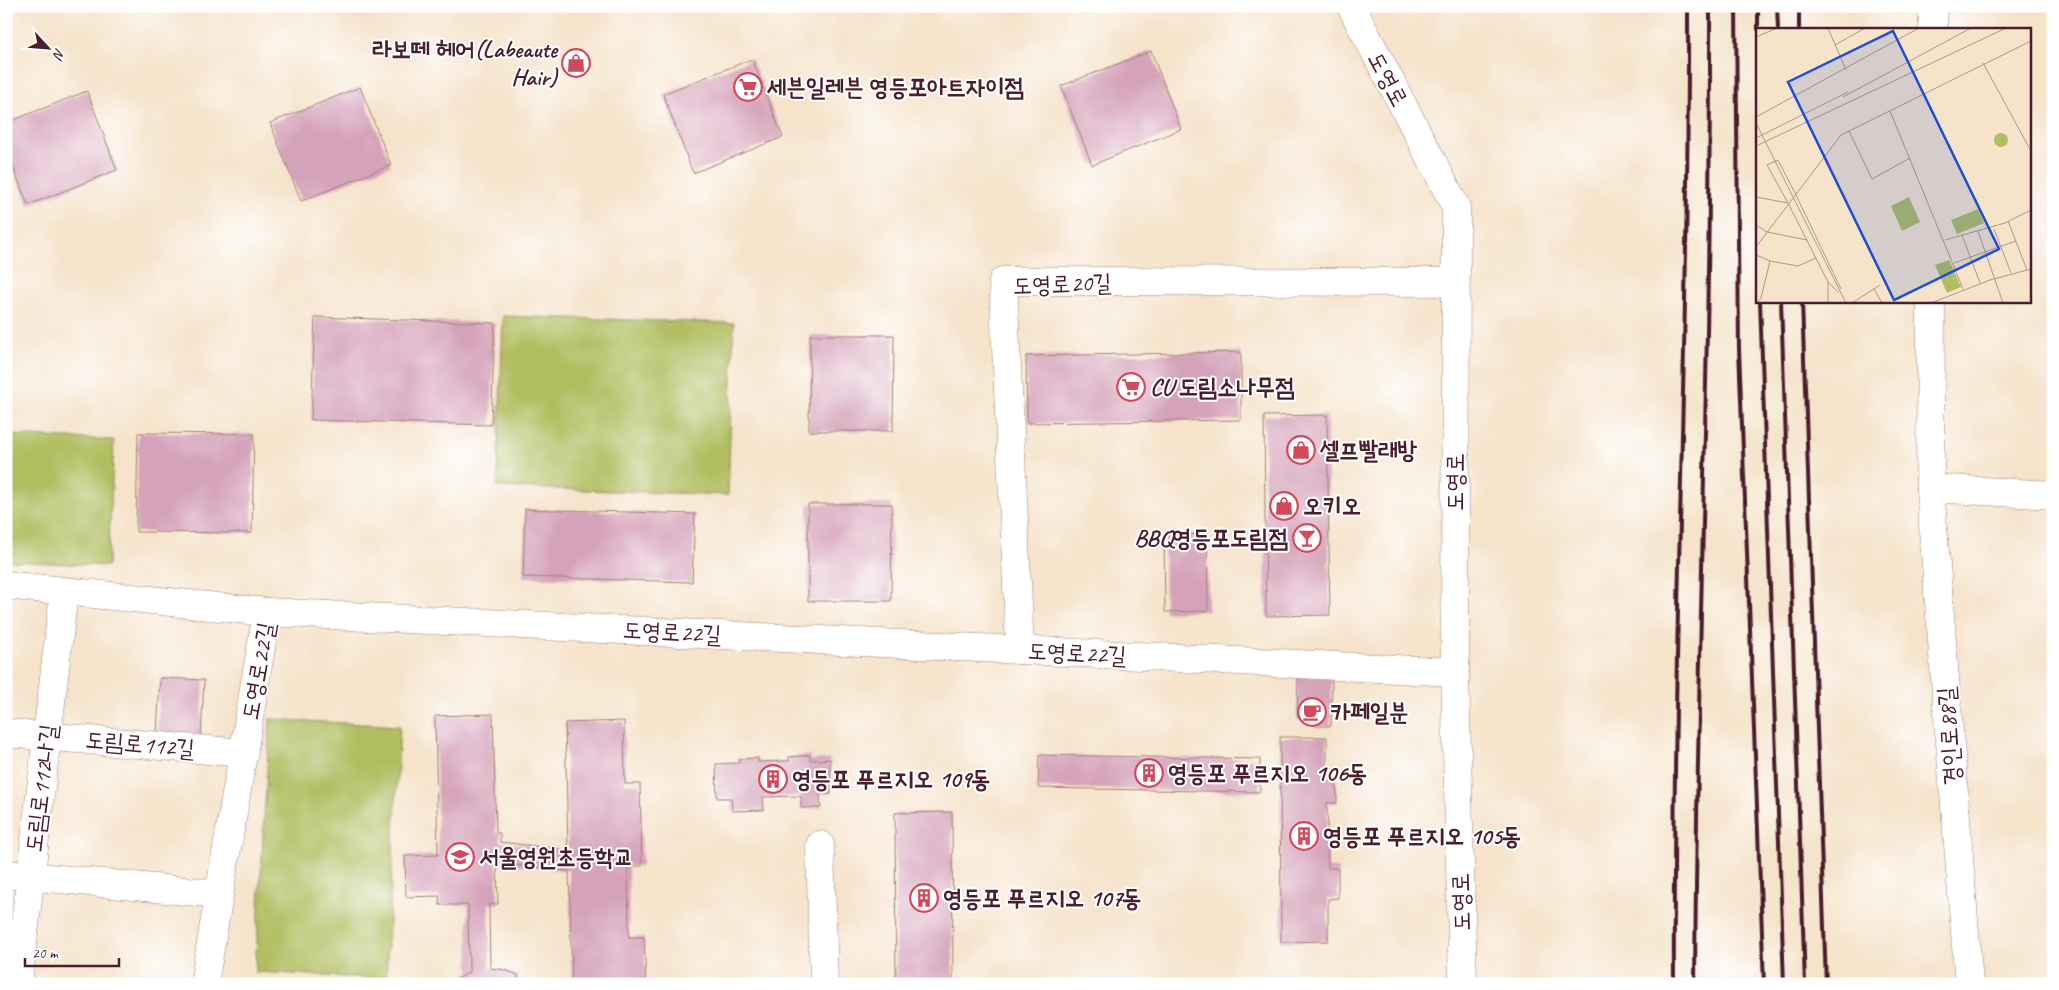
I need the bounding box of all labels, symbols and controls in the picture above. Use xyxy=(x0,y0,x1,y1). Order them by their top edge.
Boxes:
north arrow xyxy=(22,22,72,72)
inset map xyxy=(1756,28,2032,302)
place label: 라보떼 헤어(Labeaute Hair) xyxy=(372,34,559,92)
text: N xyxy=(49,46,69,63)
street label: 도영로 xyxy=(1361,46,1415,112)
shop icon: 라보떼 헤어(Labeaute Hair) xyxy=(561,48,591,78)
supermarket icon: 세븐일레븐 영등포아트자이점 xyxy=(733,72,763,102)
place label: 세븐일레븐 영등포아트자이점 xyxy=(766,72,1024,102)
street label: 도영로20길 xyxy=(1012,267,1112,301)
supermarket icon: CU 도림소나무점 xyxy=(1116,372,1146,402)
place label: CU 도림소나무점 xyxy=(1150,372,1294,402)
shop icon: 셀프빨래방 xyxy=(1286,435,1316,465)
place label: 셀프빨래방 xyxy=(1319,435,1417,465)
street label: 도영로 xyxy=(1440,453,1470,511)
shop icon: 오키오 xyxy=(1269,491,1299,521)
place label: 오키오 xyxy=(1303,491,1361,521)
place label: BBQ영등포도림점 xyxy=(1134,523,1288,553)
bar icon: BBQ영등포도림점 xyxy=(1292,523,1322,553)
street label: 도영로22길 xyxy=(622,614,722,650)
street label: 도영로22길 xyxy=(235,620,281,722)
street label: 도영로22길 xyxy=(1027,635,1127,671)
street label: 경인로88길 xyxy=(1931,686,1967,786)
cafe icon: 카페일분 xyxy=(1297,697,1327,727)
place label: 카페일분 xyxy=(1331,697,1408,727)
street label: 도림로112나길 xyxy=(18,722,64,854)
street label: 도림로112길 xyxy=(84,724,196,764)
building icon: 영등포 푸르지오 106동 xyxy=(1134,758,1164,788)
place label: 영등포 푸르지오 106동 xyxy=(1168,758,1367,788)
building icon: 영등포 푸르지오 109동 xyxy=(758,764,788,794)
place label: 영등포 푸르지오 109동 xyxy=(792,764,990,794)
building icon: 영등포 푸르지오 105동 xyxy=(1289,821,1319,851)
place label: 영등포 푸르지오 105동 xyxy=(1323,821,1521,851)
school or university icon: 서울영원초등학교 xyxy=(445,842,475,872)
place label: 서울영원초등학교 xyxy=(479,842,634,872)
street label: 도영로 xyxy=(1445,873,1477,931)
building icon: 영등포 푸르지오 107동 xyxy=(909,883,939,913)
place label: 영등포 푸르지오 107동 xyxy=(943,883,1141,913)
scale bar xyxy=(25,935,119,967)
text: 20 m xyxy=(32,944,59,963)

